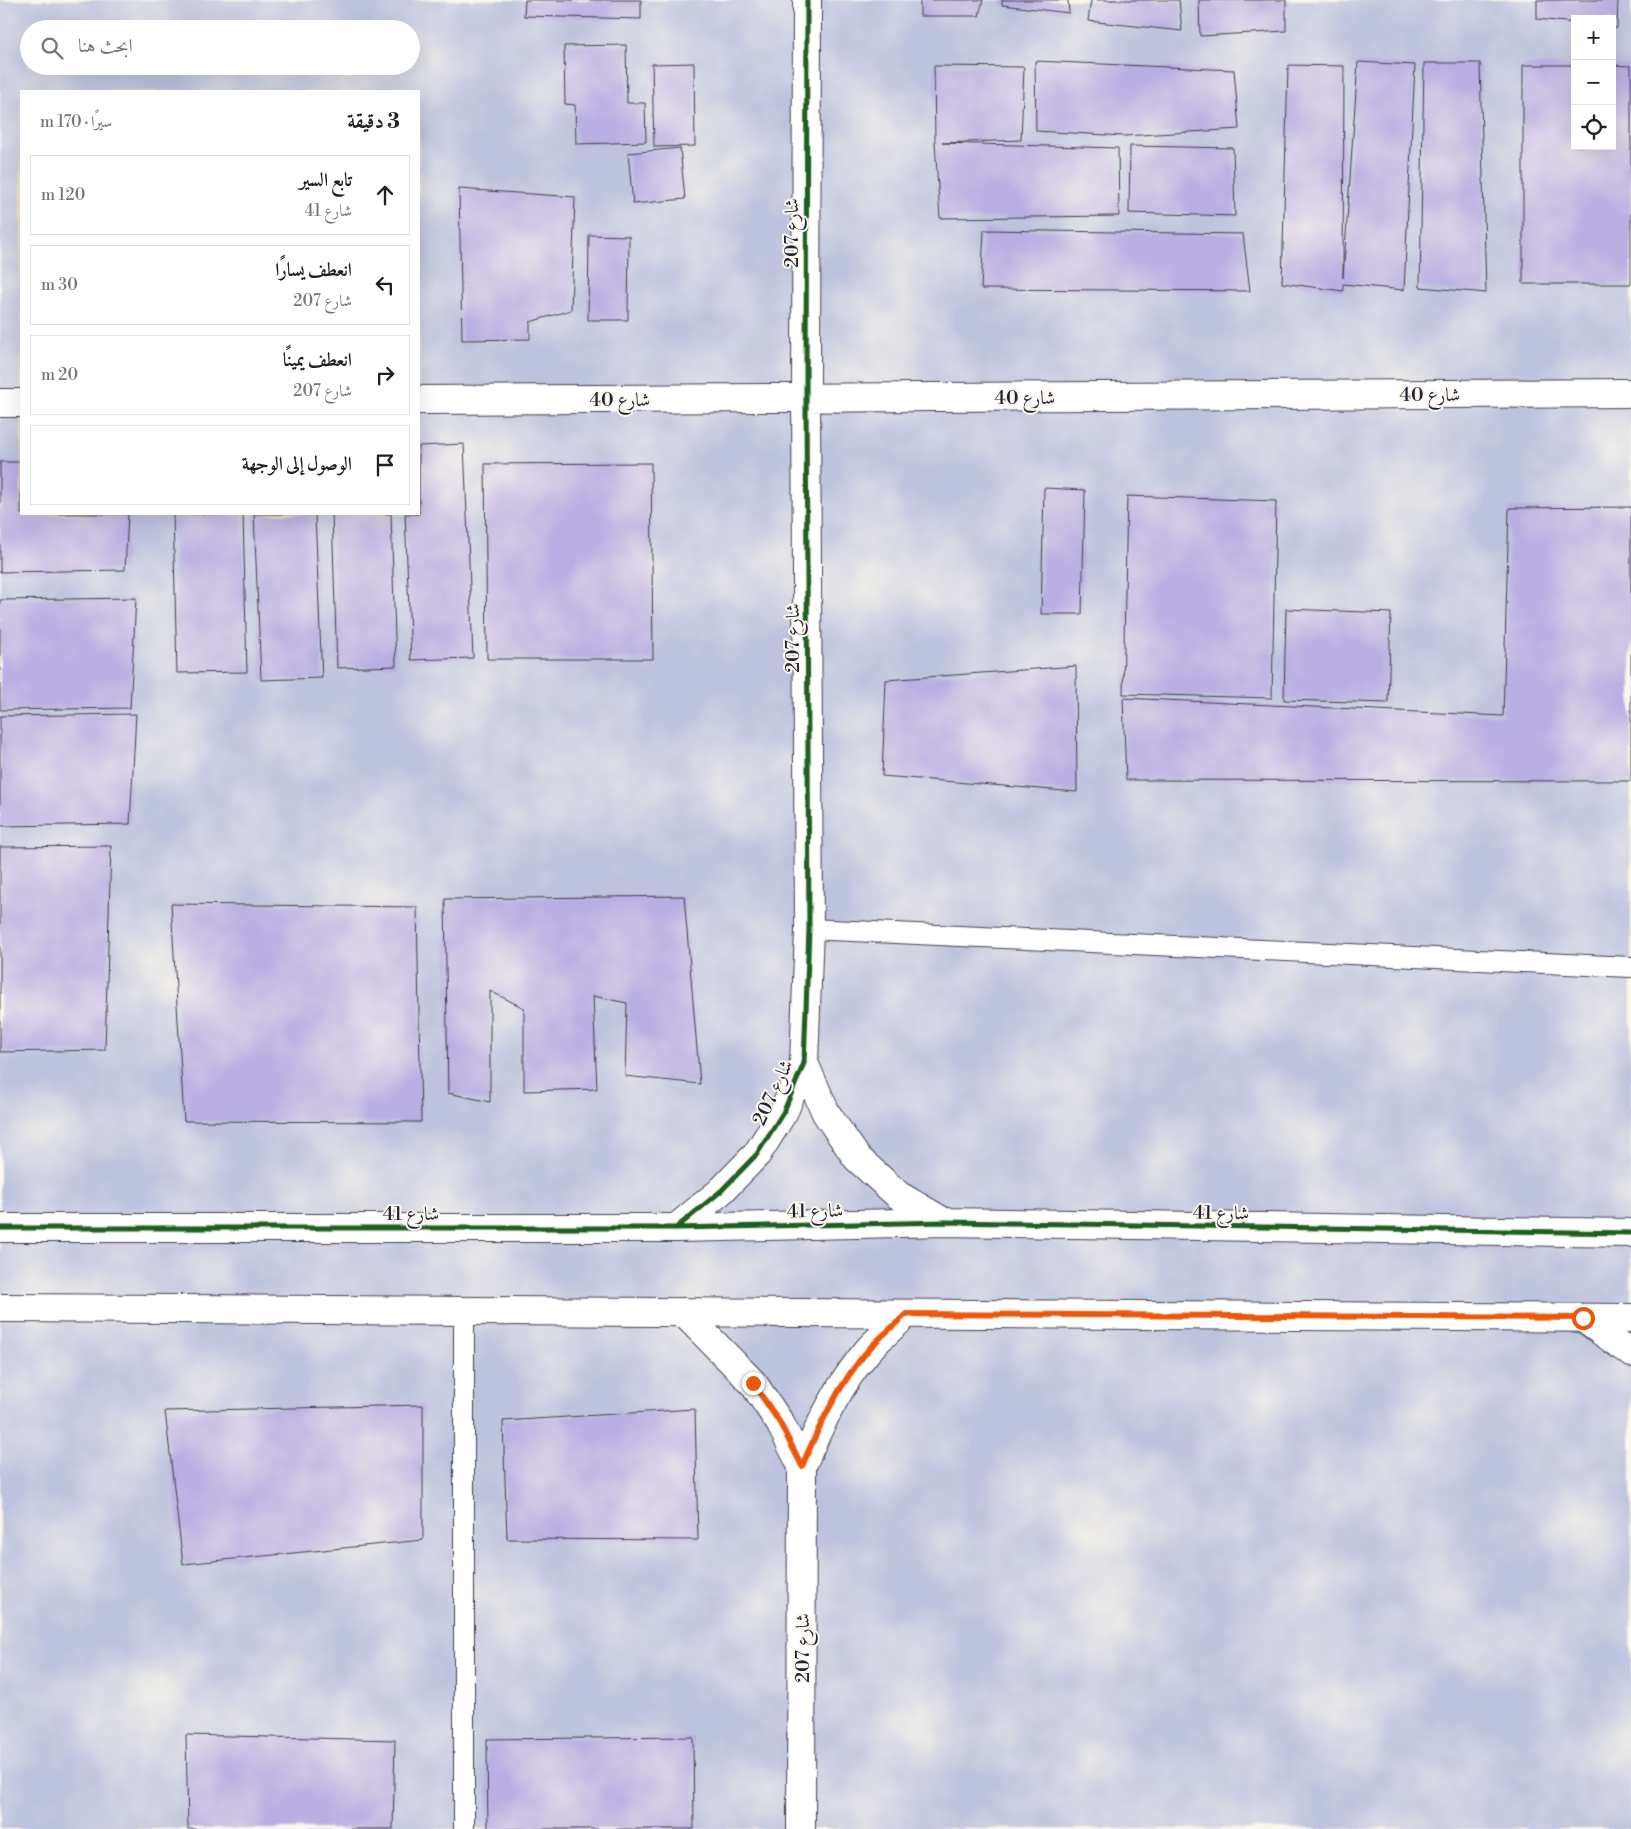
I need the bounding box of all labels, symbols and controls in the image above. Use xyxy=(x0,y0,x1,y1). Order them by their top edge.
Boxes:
map controls xyxy=(1571,15,1616,150)
button: + xyxy=(1571,15,1616,60)
search box xyxy=(20,20,420,75)
icon: search xyxy=(38,34,66,62)
text: ابحث هنا xyxy=(78,34,133,58)
button: − xyxy=(1571,60,1616,105)
button: locate xyxy=(1571,105,1616,150)
text: 3 دقيقة xyxy=(347,109,400,135)
text: سيرًا · 170 m xyxy=(40,112,112,132)
text: تابع السير xyxy=(299,168,352,192)
icon: ahead xyxy=(371,181,399,209)
text: 120 m xyxy=(41,185,85,205)
street label: شارع 207 xyxy=(780,198,807,268)
text: شارع 41 xyxy=(305,201,352,221)
text: انعطف يسارًا xyxy=(275,258,352,282)
icon: left xyxy=(371,271,399,299)
text: 30 m xyxy=(41,275,78,295)
text: شارع 207 xyxy=(293,291,352,311)
text: انعطف يمينًا xyxy=(283,348,352,372)
icon: right xyxy=(371,361,399,389)
text: 20 m xyxy=(41,365,78,385)
text: شارع 207 xyxy=(293,381,352,401)
street label: شارع 40 xyxy=(1400,383,1460,410)
street label: شارع 40 xyxy=(995,386,1055,413)
street label: شارع 40 xyxy=(590,388,650,415)
icon: arrive xyxy=(371,451,399,479)
text: الوصول إلى الوجهة xyxy=(242,452,352,476)
street label: شارع 207 xyxy=(781,603,808,673)
street label: شارع 207 xyxy=(747,1056,801,1130)
street label: شارع 41 xyxy=(787,1199,843,1226)
street label: شارع 41 xyxy=(1193,1201,1249,1228)
street label: شارع 41 xyxy=(383,1202,439,1229)
route start xyxy=(1572,1307,1595,1330)
route end xyxy=(742,1372,765,1395)
street label: شارع 207 xyxy=(791,1613,818,1683)

